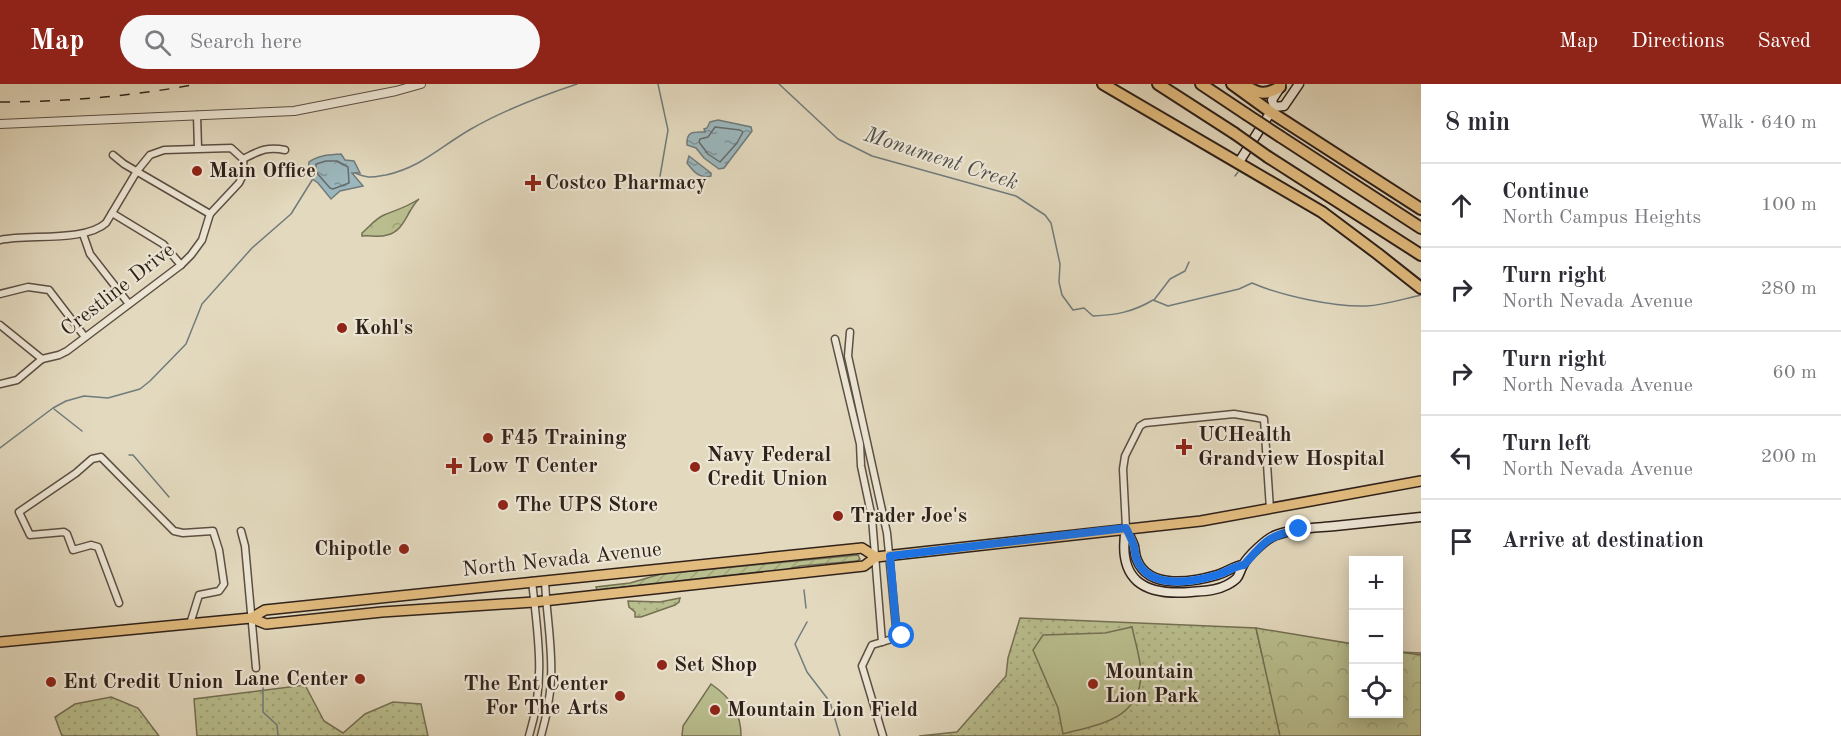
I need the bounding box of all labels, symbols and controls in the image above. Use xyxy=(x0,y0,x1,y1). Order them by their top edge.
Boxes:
search box xyxy=(120,15,540,69)
icon: search xyxy=(141,26,174,59)
text: Map xyxy=(30,28,84,56)
text: Search here xyxy=(189,31,302,53)
text: Map xyxy=(1559,31,1598,52)
text: Directions xyxy=(1631,31,1725,52)
text: Saved xyxy=(1758,31,1811,52)
text: 8 min xyxy=(1445,110,1510,136)
text: Walk · 640 m xyxy=(1698,113,1817,133)
water label: Monument Creek xyxy=(860,123,1021,194)
place label: Main Office xyxy=(209,161,316,182)
marker: Main Office xyxy=(190,164,204,178)
place label: Costco Pharmacy xyxy=(545,173,707,194)
marker: Costco Pharmacy xyxy=(526,176,540,190)
text: Continue xyxy=(1502,181,1589,203)
icon: ahead xyxy=(1445,189,1478,222)
text: 100 m xyxy=(1761,195,1817,215)
text: North Campus Heights xyxy=(1502,208,1701,228)
street label: Crestline Drive xyxy=(57,239,179,341)
text: Turn right xyxy=(1502,265,1606,287)
icon: right xyxy=(1445,273,1478,306)
text: 280 m xyxy=(1761,279,1817,299)
text: North Nevada Avenue xyxy=(1502,292,1693,312)
place label: Kohl's xyxy=(354,318,413,339)
marker: Kohl's xyxy=(335,321,349,335)
text: Turn right xyxy=(1502,349,1606,371)
icon: right xyxy=(1445,357,1478,390)
text: 60 m xyxy=(1772,363,1817,383)
text: North Nevada Avenue xyxy=(1502,376,1693,396)
place label: UCHealth Grandview Hospital xyxy=(1198,425,1385,470)
place label: F45 Training xyxy=(500,428,627,449)
marker: F45 Training xyxy=(481,431,495,445)
text: Turn left xyxy=(1502,433,1591,455)
marker: UCHealth Grandview Hospital xyxy=(1175,438,1193,456)
icon: left xyxy=(1445,441,1478,474)
place label: Navy Federal Credit Union xyxy=(707,445,831,490)
text: 200 m xyxy=(1761,447,1817,467)
place label: Low T Center xyxy=(468,456,598,477)
marker: Low T Center xyxy=(445,457,463,475)
marker: Navy Federal Credit Union xyxy=(688,460,702,474)
text: North Nevada Avenue xyxy=(1502,460,1693,480)
place label: The UPS Store xyxy=(515,495,658,516)
marker: The UPS Store xyxy=(496,498,510,512)
place label: Trader Joe's xyxy=(850,506,967,527)
marker: Trader Joe's xyxy=(831,509,845,523)
route end xyxy=(1285,515,1311,541)
icon: arrive xyxy=(1445,525,1478,558)
text: Arrive at destination xyxy=(1502,530,1704,552)
place label: Chipotle xyxy=(314,539,392,560)
street label: North Nevada Avenue xyxy=(461,539,663,581)
marker: Chipotle xyxy=(397,542,411,556)
map controls xyxy=(1349,556,1403,718)
button: + xyxy=(1349,556,1403,610)
button: − xyxy=(1349,610,1403,664)
route start xyxy=(888,622,914,648)
place label: Set Shop xyxy=(674,655,757,676)
marker: Set Shop xyxy=(655,658,669,672)
place label: Mountain Lion Park xyxy=(1105,662,1199,707)
button: locate xyxy=(1349,664,1403,718)
place label: Lane Center xyxy=(234,669,348,690)
place label: Ent Credit Union xyxy=(63,672,223,693)
marker: Lane Center xyxy=(353,672,367,686)
place label: The Ent Center For The Arts xyxy=(464,674,608,719)
marker: Ent Credit Union xyxy=(44,675,58,689)
marker: Mountain Lion Park xyxy=(1086,677,1100,691)
marker: The Ent Center For The Arts xyxy=(613,689,627,703)
place label: Mountain Lion Field xyxy=(727,700,918,721)
marker: Mountain Lion Field xyxy=(708,703,722,717)

